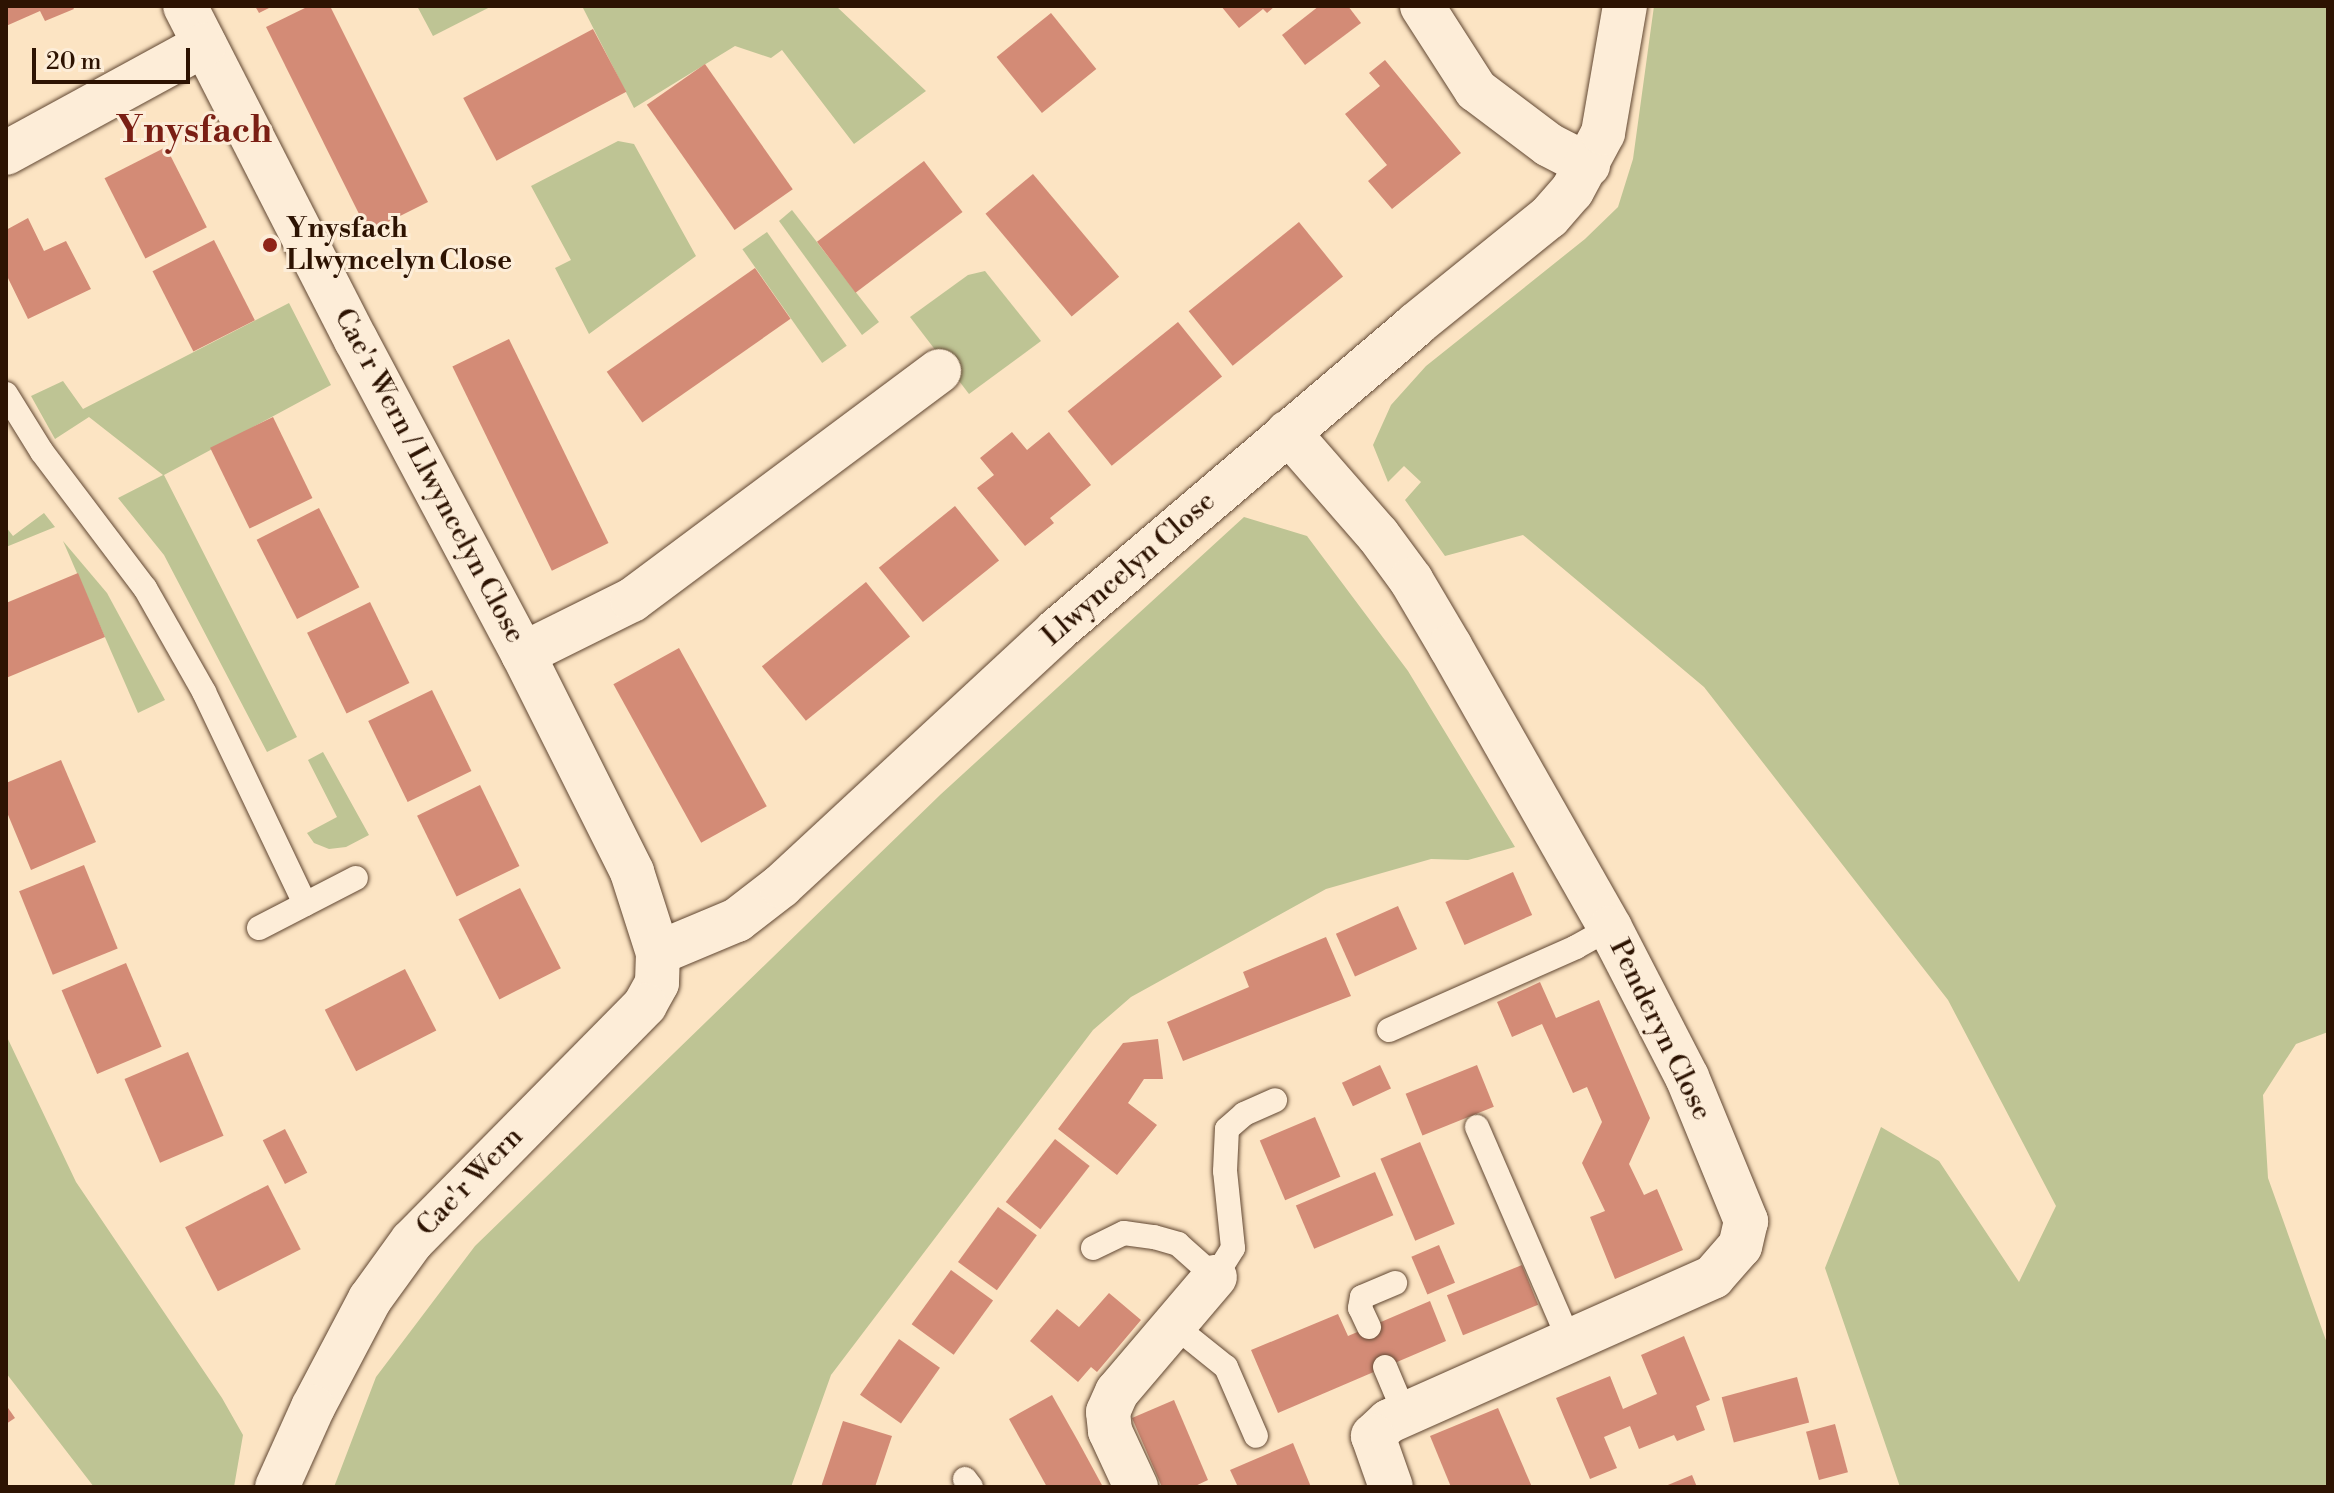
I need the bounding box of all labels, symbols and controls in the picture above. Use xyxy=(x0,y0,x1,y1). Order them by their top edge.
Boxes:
scale bar xyxy=(36,32,194,82)
text: 20 m xyxy=(46,47,102,77)
district label: Ynysfach xyxy=(116,110,272,154)
place label: Ynysfach Llwyncelyn Close xyxy=(286,212,512,278)
marker: Ynysfach Llwyncelyn Close xyxy=(261,236,279,254)
street label: Cae'r Wern / Llwyncelyn Close xyxy=(326,303,532,649)
street label: Llwyncelyn Close xyxy=(1035,485,1223,653)
street label: Penderyn Close xyxy=(1602,934,1718,1126)
street label: Cae'r Wern xyxy=(410,1120,530,1244)

